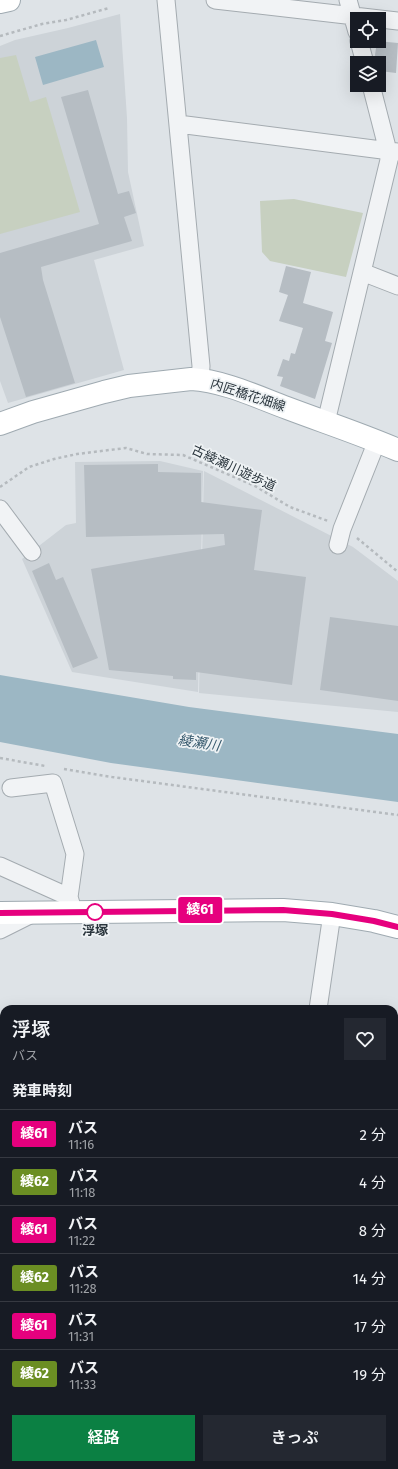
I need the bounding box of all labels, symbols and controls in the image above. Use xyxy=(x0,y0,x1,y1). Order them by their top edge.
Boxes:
map controls xyxy=(350,12,386,92)
button: locate xyxy=(350,12,386,48)
button: layers xyxy=(350,56,386,92)
street label: 内匠橋花畑線 xyxy=(209,376,287,414)
street label: 古綾瀬川遊歩道 xyxy=(190,442,278,494)
water label: 綾瀬川 xyxy=(177,731,223,755)
line badge: 綾61 xyxy=(177,897,223,923)
text: 綾61 xyxy=(186,901,214,918)
marker: 浮塚 xyxy=(86,903,104,921)
place label: 浮塚 xyxy=(82,923,108,938)
text: 浮塚 xyxy=(12,1018,50,1041)
button: heart xyxy=(344,1018,386,1060)
text: バス xyxy=(12,1048,38,1063)
text: 発車時刻 xyxy=(12,1082,72,1100)
text: バス xyxy=(68,1119,98,1137)
text: 綾61 xyxy=(20,1125,48,1142)
text: 2 分 xyxy=(360,1126,386,1144)
text: 11:16 xyxy=(68,1137,94,1152)
text: バス xyxy=(69,1167,99,1185)
text: 綾62 xyxy=(20,1173,49,1190)
text: 4 分 xyxy=(359,1174,386,1192)
text: 11:18 xyxy=(69,1185,95,1200)
text: バス xyxy=(68,1215,98,1233)
text: 綾61 xyxy=(20,1221,48,1238)
text: 8 分 xyxy=(359,1222,386,1240)
text: 11:22 xyxy=(68,1233,95,1248)
text: バス xyxy=(69,1263,99,1281)
text: 綾62 xyxy=(20,1269,49,1286)
text: 14 分 xyxy=(353,1270,386,1288)
text: 11:28 xyxy=(69,1281,97,1296)
text: バス xyxy=(68,1311,98,1329)
text: 綾61 xyxy=(20,1317,48,1334)
text: 17 分 xyxy=(354,1318,386,1336)
text: 11:31 xyxy=(68,1329,94,1344)
text: バス xyxy=(69,1359,99,1377)
text: 綾62 xyxy=(20,1365,49,1382)
text: 19 分 xyxy=(353,1366,386,1384)
text: 11:33 xyxy=(69,1377,96,1392)
button: 経路 xyxy=(12,1415,195,1461)
button: きっぷ xyxy=(203,1415,386,1461)

